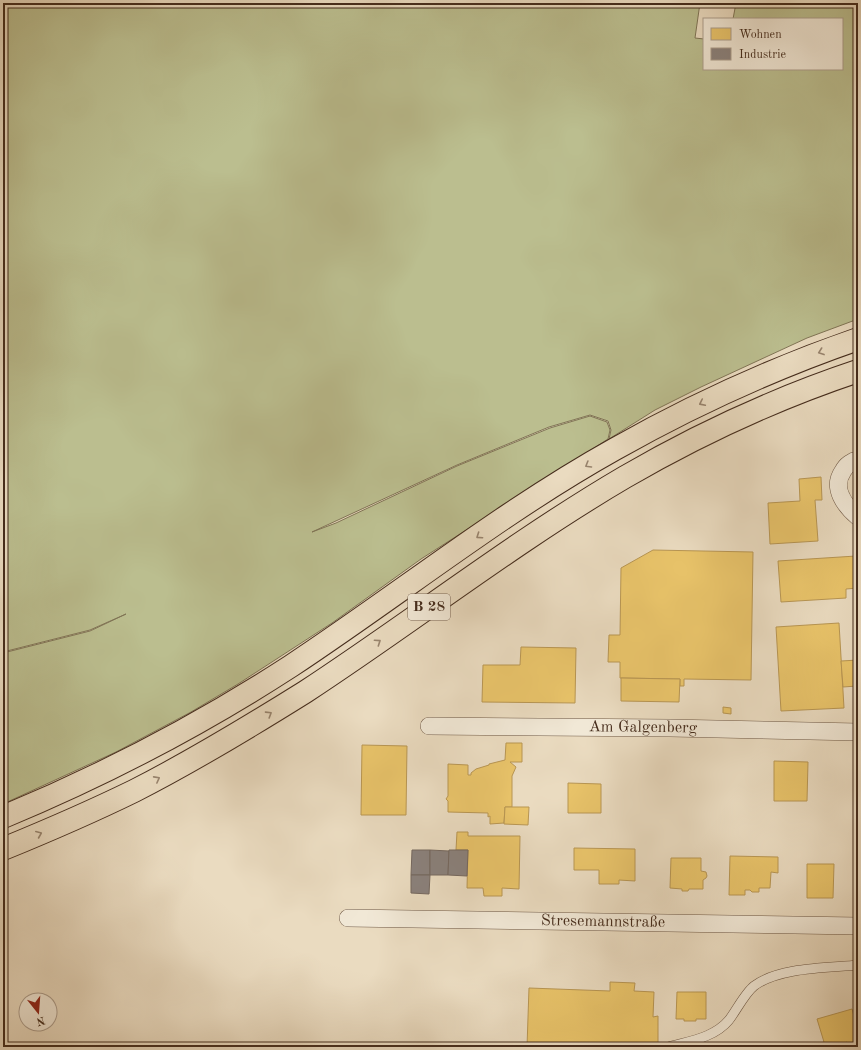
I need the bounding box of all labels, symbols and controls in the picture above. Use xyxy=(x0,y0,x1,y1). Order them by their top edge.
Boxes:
legend xyxy=(703,18,843,70)
text: Wohnen xyxy=(739,29,782,41)
text: Industrie xyxy=(739,49,786,61)
one-way arrow xyxy=(818,347,825,355)
one-way arrow xyxy=(699,398,706,406)
one-way arrow xyxy=(585,461,592,468)
one-way arrow xyxy=(476,531,483,539)
road number: B 28 xyxy=(408,594,450,620)
one-way arrow xyxy=(374,640,381,647)
one-way arrow xyxy=(265,711,272,719)
street label: Am Galgenberg xyxy=(589,719,698,737)
one-way arrow xyxy=(152,776,160,784)
one-way arrow xyxy=(34,831,42,839)
street label: Stresemannstraße xyxy=(541,913,665,931)
north arrow xyxy=(18,992,58,1032)
text: N xyxy=(34,1014,46,1027)

